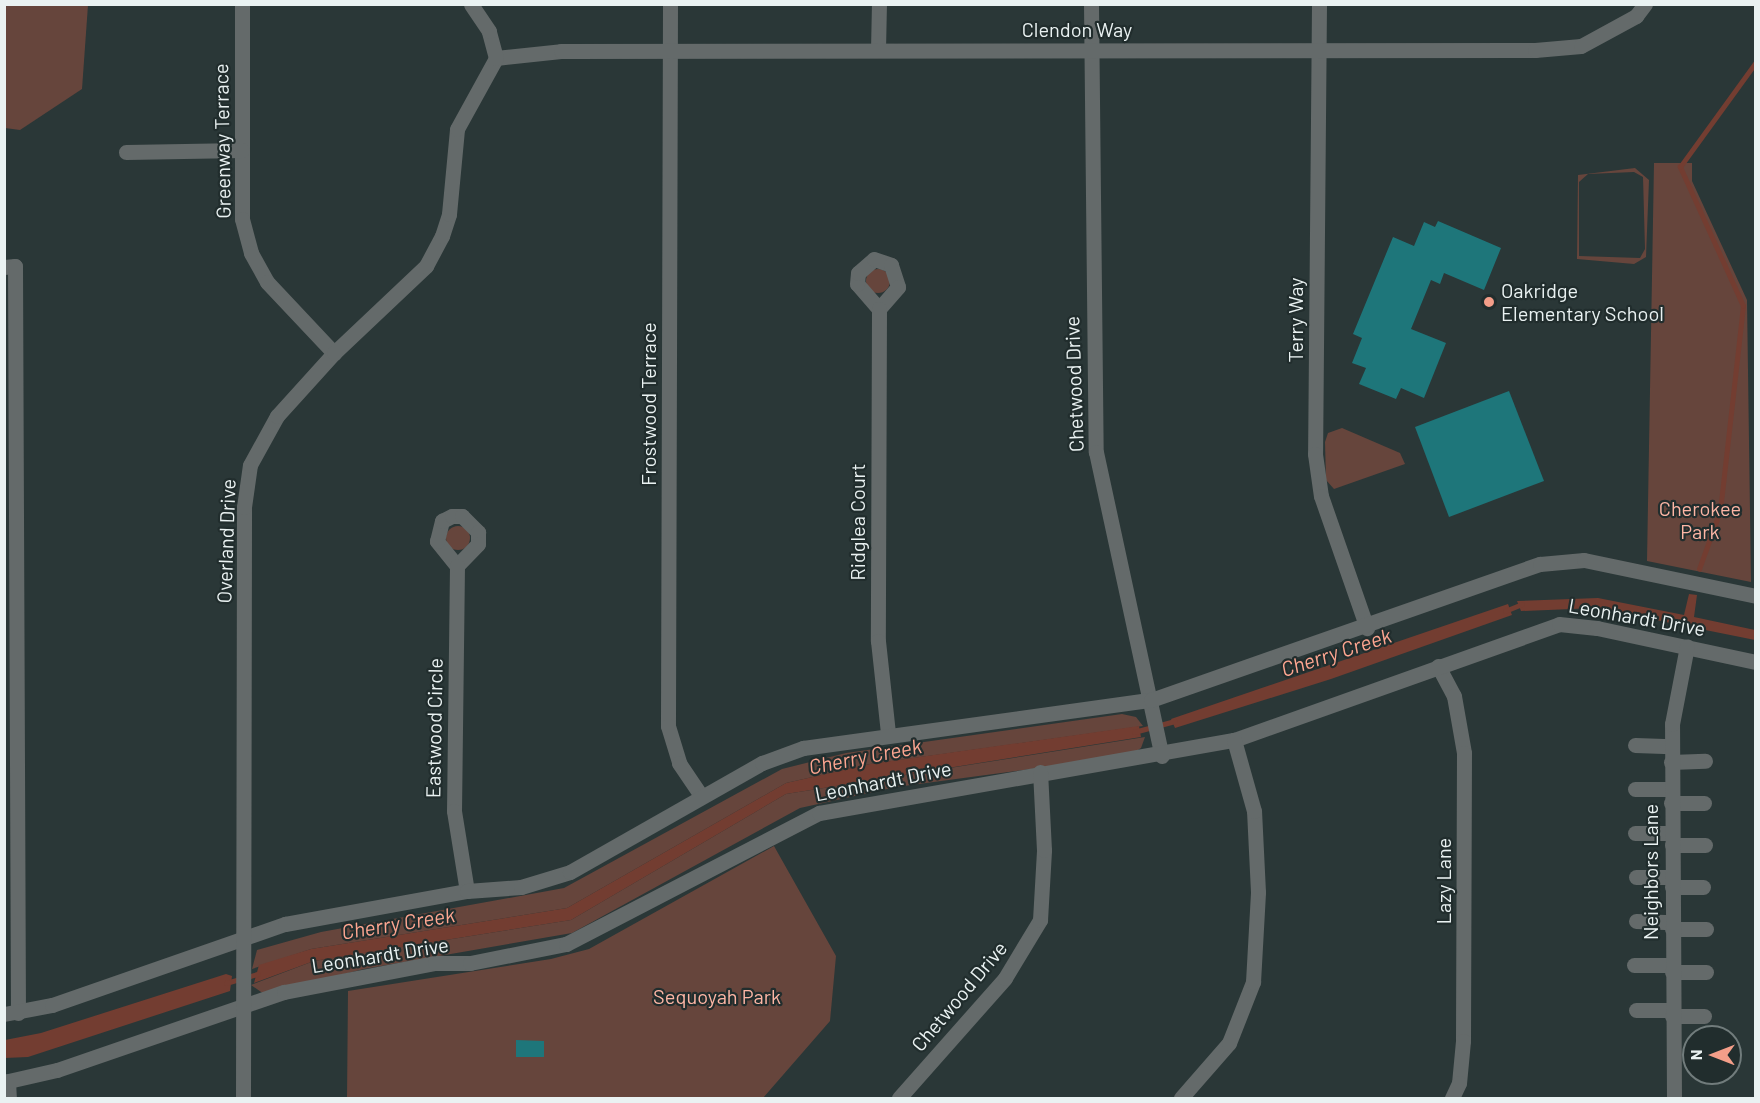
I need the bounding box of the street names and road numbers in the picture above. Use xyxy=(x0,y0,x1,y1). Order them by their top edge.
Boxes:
street label: Clendon Way xyxy=(1022,17,1132,41)
street label: Greenway Terrace xyxy=(209,63,235,219)
street label: Terry Way xyxy=(1283,278,1307,362)
street label: Chetwood Drive xyxy=(1060,316,1088,452)
street label: Frostwood Terrace xyxy=(636,322,660,486)
street label: Ridglea Court xyxy=(845,464,869,580)
street label: Overland Drive xyxy=(212,478,240,604)
street label: Leonhardt Drive xyxy=(1567,593,1707,641)
street label: Eastwood Circle xyxy=(421,658,447,798)
street label: Leonhardt Drive xyxy=(813,756,953,806)
street label: Neighbors Lane xyxy=(1638,804,1662,940)
street label: Lazy Lane xyxy=(1431,838,1455,924)
street label: Leonhardt Drive xyxy=(310,932,450,978)
street label: Chetwood Drive xyxy=(906,936,1012,1056)

